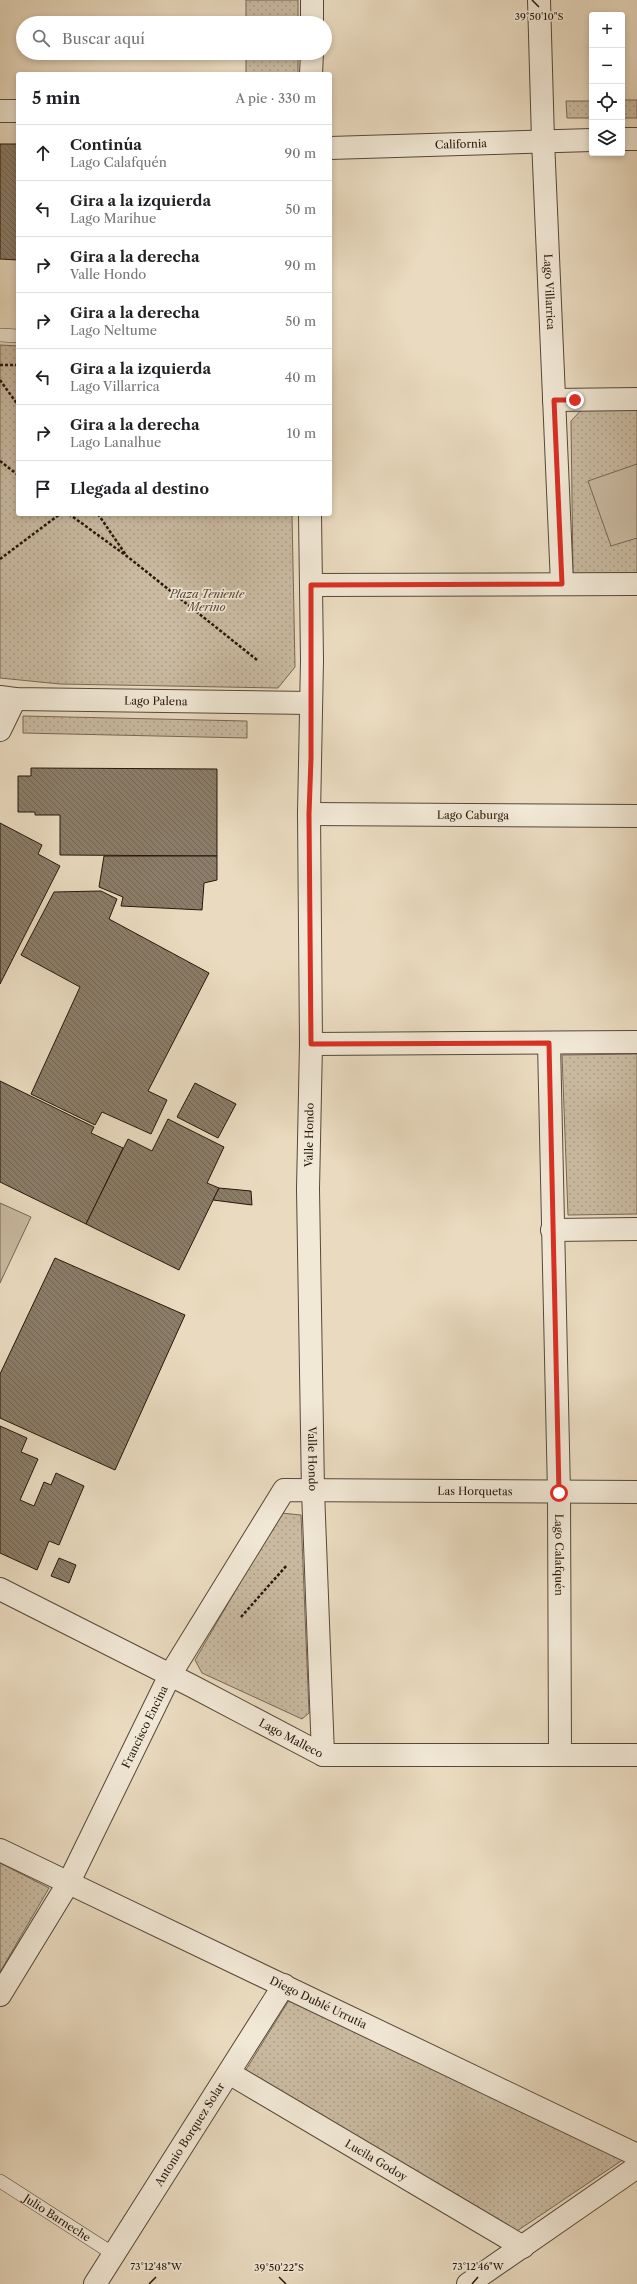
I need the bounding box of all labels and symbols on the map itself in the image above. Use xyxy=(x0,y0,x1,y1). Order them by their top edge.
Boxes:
text: 39°50'10"S xyxy=(515,10,563,23)
street label: California xyxy=(435,136,487,152)
street label: Lago Villarrica xyxy=(541,254,558,330)
route end xyxy=(566,391,584,409)
park label: Plaza Teniente Merino xyxy=(169,587,245,614)
street label: Lago Palena xyxy=(124,693,188,708)
street label: Lago Caburga xyxy=(437,808,509,822)
street label: Valle Hondo xyxy=(301,1102,317,1168)
street label: Valle Hondo xyxy=(305,1425,320,1492)
street label: Las Horquetas xyxy=(437,1484,513,1498)
route start xyxy=(550,1484,568,1502)
street label: Lago Calafquén xyxy=(552,1514,566,1596)
street label: Francisco Encina xyxy=(119,1683,171,1770)
street label: Lago Malleco xyxy=(257,1716,326,1761)
street label: Diego Dublé Urrutia xyxy=(268,1973,369,2032)
street label: Antonio Borquez Solar xyxy=(151,2080,228,2190)
street label: Lucila Godoy xyxy=(343,2136,411,2184)
street label: Julio Barneche xyxy=(19,2190,93,2245)
text: 73°12'48"W xyxy=(130,2260,183,2273)
text: 73°12'46"W xyxy=(452,2260,505,2273)
text: 39°50'22"S xyxy=(254,2261,304,2274)

